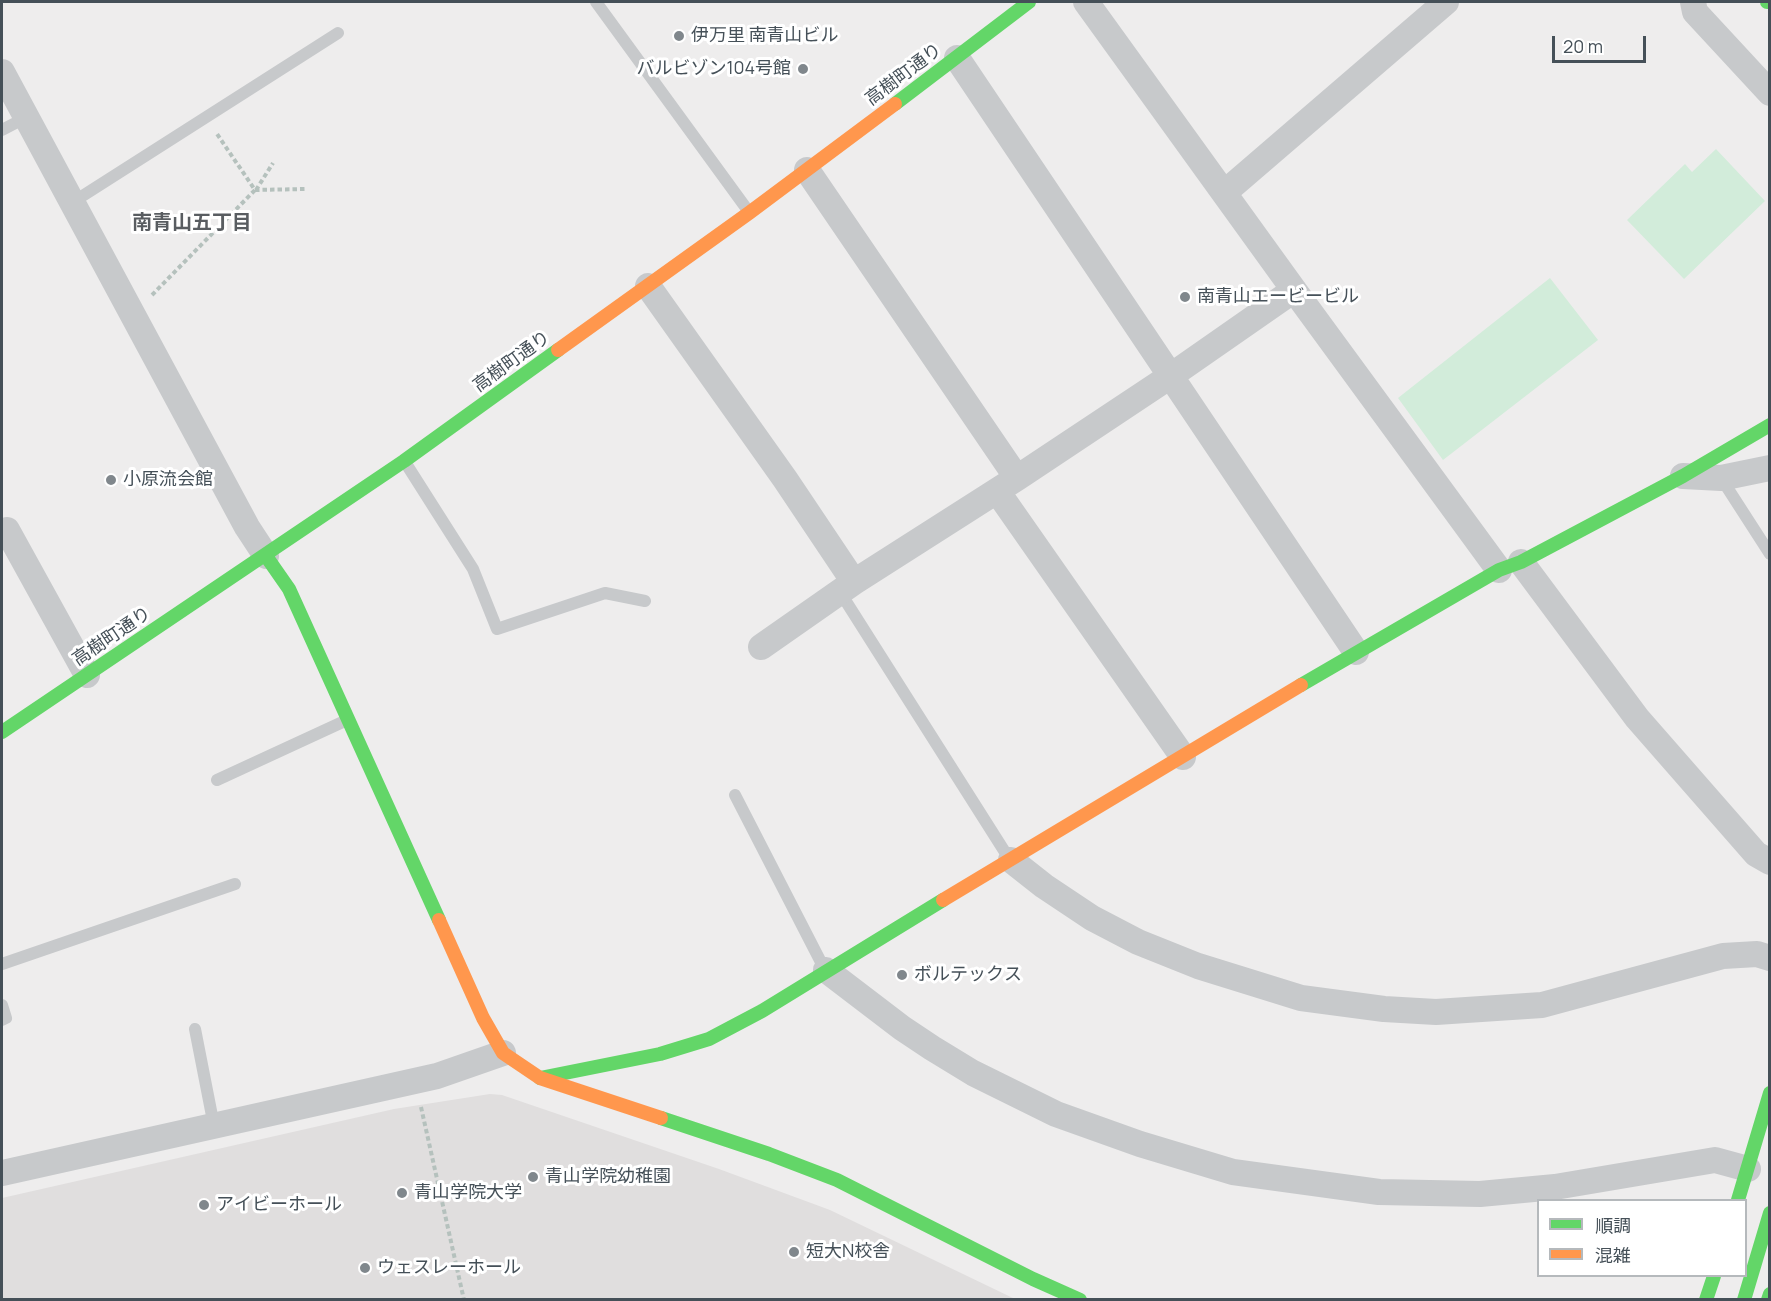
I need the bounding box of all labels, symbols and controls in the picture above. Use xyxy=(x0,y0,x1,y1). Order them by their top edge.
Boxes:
scale bar xyxy=(1555,24,1650,62)
place label: 伊万里 南青山ビル xyxy=(691,25,839,47)
marker: 伊万里 南青山ビル xyxy=(672,29,686,43)
text: 20 m xyxy=(1563,34,1603,58)
street label: 高樹町通り xyxy=(862,39,946,111)
place label: バルビゾン104号館 xyxy=(636,58,791,80)
marker: バルビゾン104号館 xyxy=(796,62,810,76)
district label: 南青山五丁目 xyxy=(132,211,252,235)
place label: 南青山エービービル xyxy=(1197,286,1359,308)
marker: 南青山エービービル xyxy=(1178,290,1192,304)
street label: 高樹町通り xyxy=(469,327,555,397)
place label: 小原流会館 xyxy=(123,469,213,491)
marker: 小原流会館 xyxy=(104,473,118,487)
street label: 高樹町通り xyxy=(69,603,155,671)
place label: ボルテックス xyxy=(914,964,1022,986)
marker: ボルテックス xyxy=(895,968,909,982)
place label: 青山学院幼稚園 xyxy=(545,1166,671,1188)
marker: 青山学院幼稚園 xyxy=(526,1170,540,1184)
place label: 青山学院大学 xyxy=(414,1182,522,1204)
marker: 青山学院大学 xyxy=(395,1186,409,1200)
place label: アイビーホール xyxy=(216,1194,342,1216)
marker: アイビーホール xyxy=(197,1198,211,1212)
legend xyxy=(1537,1199,1747,1277)
text: 順調 xyxy=(1595,1213,1631,1237)
place label: 短大N校舎 xyxy=(806,1241,890,1263)
text: 混雑 xyxy=(1595,1243,1631,1267)
marker: 短大N校舎 xyxy=(787,1245,801,1259)
place label: ウェスレーホール xyxy=(377,1257,521,1279)
marker: ウェスレーホール xyxy=(358,1261,372,1275)

